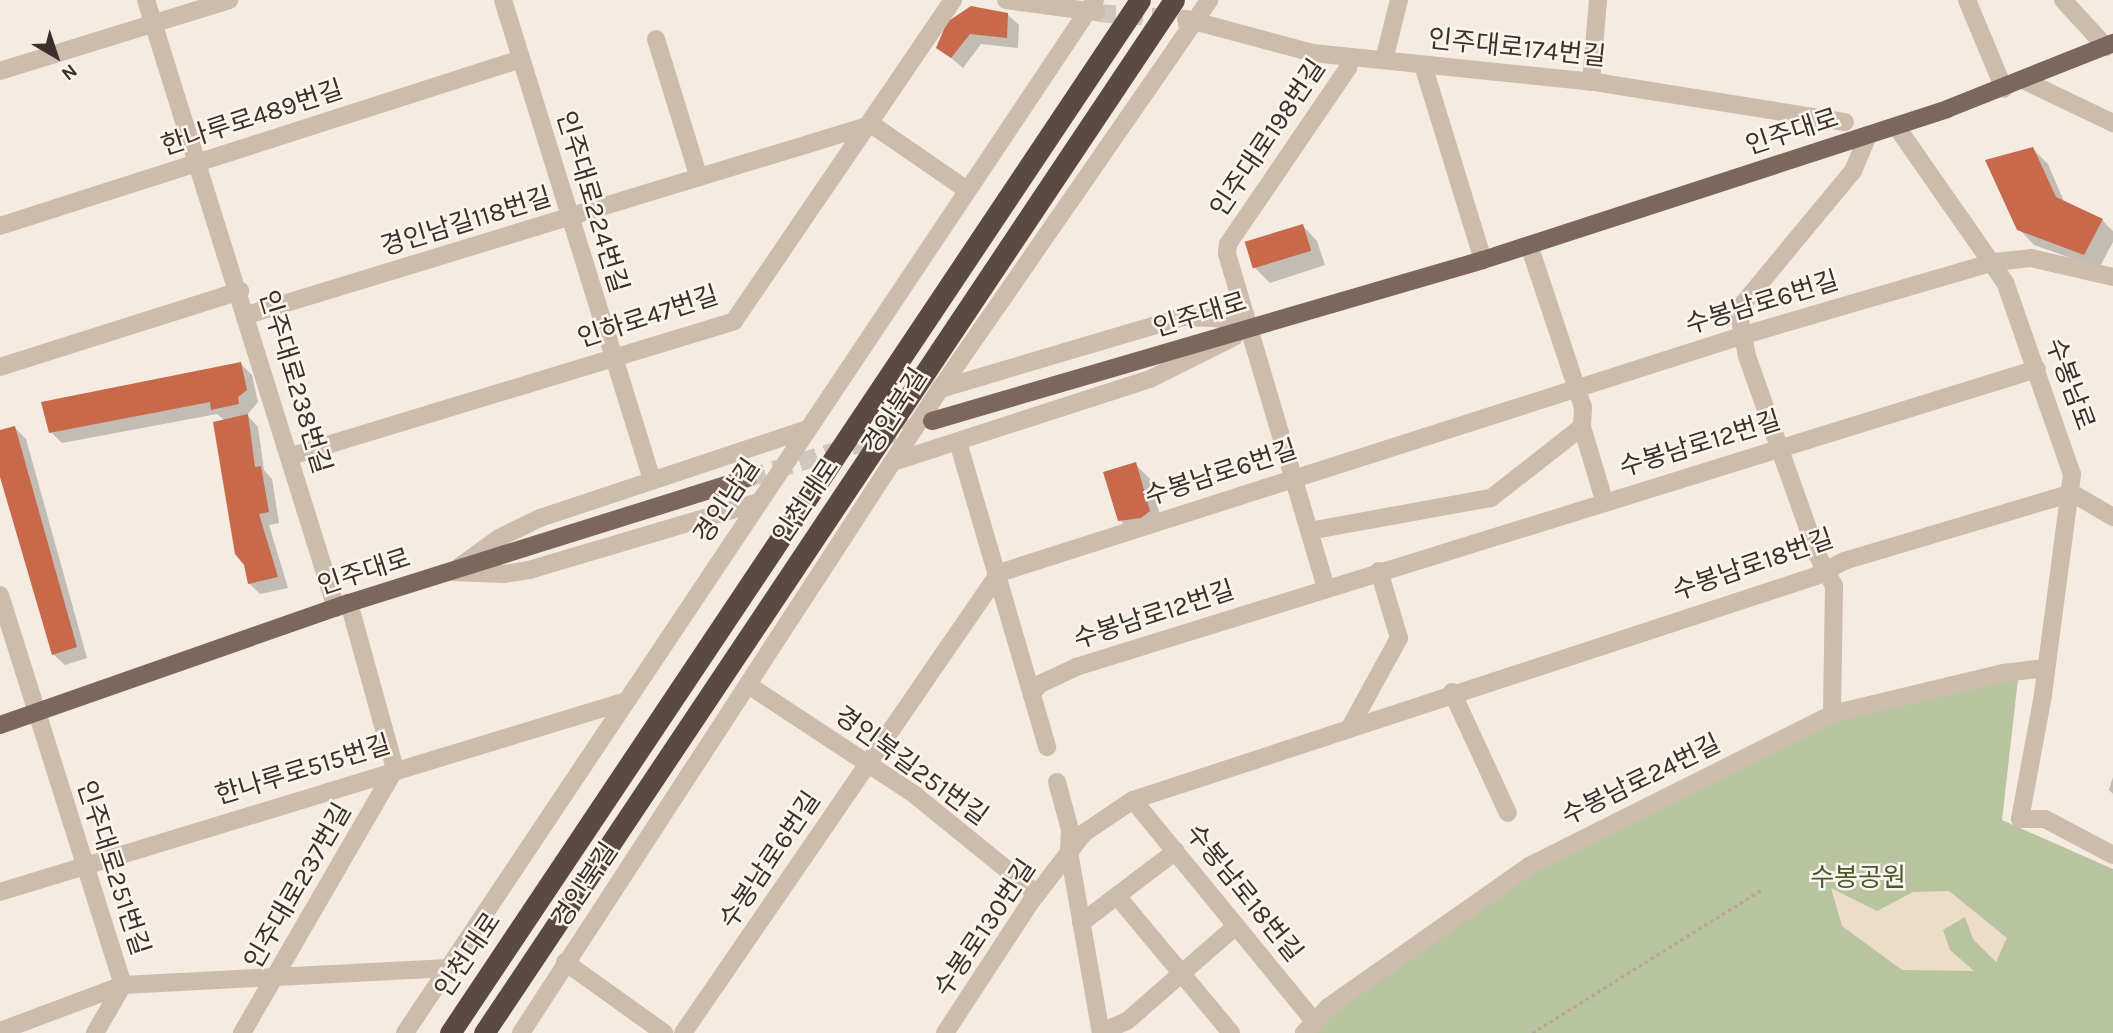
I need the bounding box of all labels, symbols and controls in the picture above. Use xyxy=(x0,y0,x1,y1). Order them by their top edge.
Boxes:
north arrow xyxy=(21,21,91,91)
street label: 인주대로174번길 xyxy=(1426,23,1608,73)
street label: 인주대로198번길 xyxy=(1204,53,1332,223)
text: N xyxy=(57,59,81,85)
street label: 한나루로489번길 xyxy=(157,74,347,162)
street label: 인주대로 xyxy=(1742,102,1842,162)
street label: 인주대로224번길 xyxy=(550,107,634,297)
street label: 경인남길118번길 xyxy=(377,181,555,263)
street label: 수봉남로6번길 xyxy=(1682,265,1842,341)
street label: 인하로47번길 xyxy=(574,280,722,354)
street label: 인주대로 xyxy=(1150,286,1250,344)
street label: 인주대로238번길 xyxy=(252,287,338,477)
street label: 수봉남로 xyxy=(2039,334,2101,434)
street label: 경인북길 xyxy=(856,362,934,460)
street label: 수봉남로12번길 xyxy=(1616,405,1784,483)
street label: 수봉남로6번길 xyxy=(1141,434,1301,512)
street label: 경인남길 xyxy=(687,453,767,549)
street label: 인천대로 xyxy=(766,453,846,549)
street label: 수봉남로18번길 xyxy=(1668,523,1838,607)
street label: 인주대로 xyxy=(314,542,414,602)
street label: 수봉남로12번길 xyxy=(1070,574,1238,656)
street label: 경인북길251번길 xyxy=(828,700,994,832)
street label: 수봉남로24번길 xyxy=(1556,728,1726,832)
street label: 한나루로515번길 xyxy=(212,729,394,811)
street label: 인주대로251번길 xyxy=(70,777,156,959)
street label: 수봉남로6번길 xyxy=(713,786,827,934)
street label: 인주대로237번길 xyxy=(238,798,358,974)
street label: 수봉남로18번길 xyxy=(1179,818,1309,968)
street label: 경인북길 xyxy=(545,837,625,933)
street label: 수봉로130번길 xyxy=(928,853,1042,1003)
park label: 수봉공원 xyxy=(1810,862,1906,894)
street label: 인천대로 xyxy=(428,907,508,1003)

